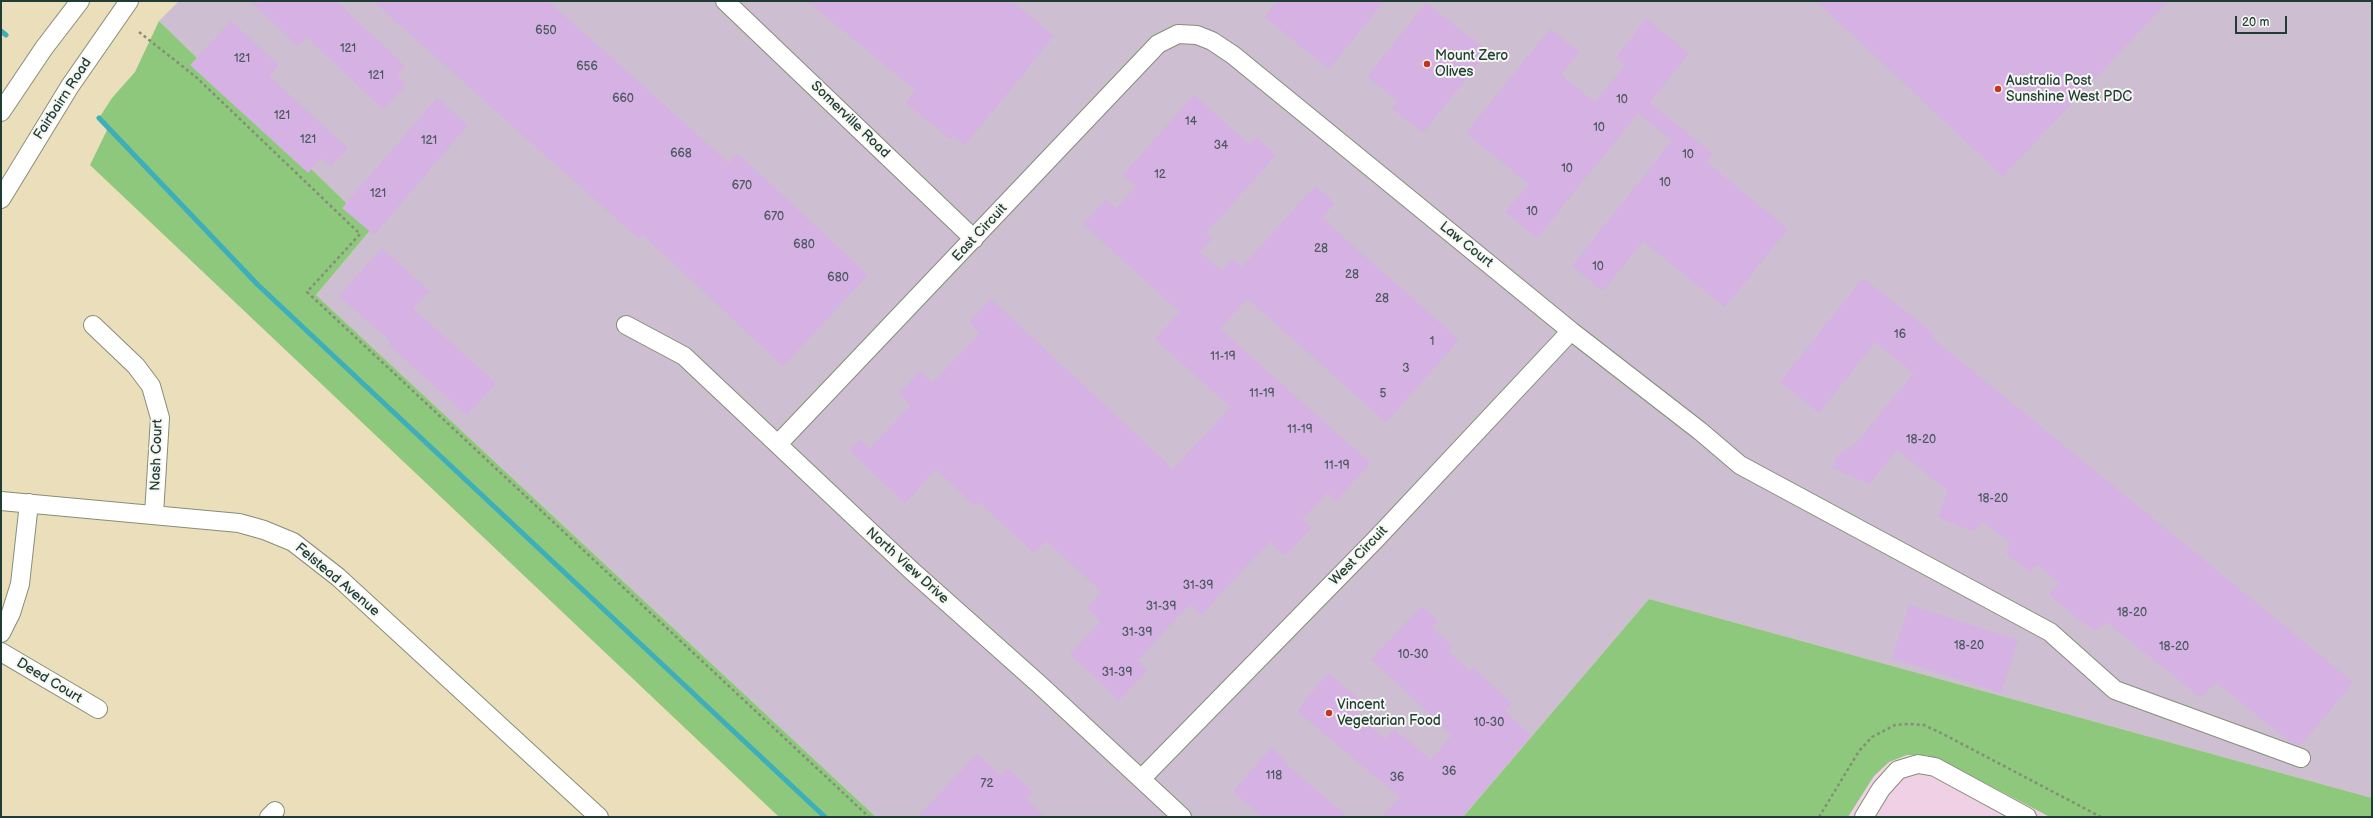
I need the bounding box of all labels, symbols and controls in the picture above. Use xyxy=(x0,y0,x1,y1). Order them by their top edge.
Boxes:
scale bar xyxy=(2237,8,2289,34)
text: 20 m xyxy=(2242,15,2269,30)
house number: 650 xyxy=(535,24,557,38)
house number: 121 xyxy=(340,42,356,56)
place label: Mount Zero Olives xyxy=(1435,48,1508,80)
house number: 121 xyxy=(234,52,250,66)
street label: Fairbairn Road xyxy=(30,55,96,143)
marker: Mount Zero Olives xyxy=(1422,59,1432,69)
house number: 656 xyxy=(576,60,598,74)
house number: 121 xyxy=(368,69,384,83)
place label: Australia Post Sunshine West PDC xyxy=(2006,73,2132,106)
street label: Somerville Road xyxy=(807,78,893,162)
marker: Australia Post Sunshine West PDC xyxy=(1993,84,2003,94)
house number: 660 xyxy=(612,92,634,106)
house number: 10 xyxy=(1616,93,1628,107)
house number: 121 xyxy=(274,109,290,123)
house number: 14 xyxy=(1185,115,1197,129)
house number: 10 xyxy=(1593,121,1605,135)
house number: 121 xyxy=(300,133,316,147)
house number: 121 xyxy=(421,134,437,148)
house number: 34 xyxy=(1214,139,1228,153)
house number: 668 xyxy=(670,147,692,161)
house number: 10 xyxy=(1682,148,1694,162)
house number: 10 xyxy=(1561,162,1573,176)
house number: 12 xyxy=(1154,168,1166,182)
house number: 10 xyxy=(1659,176,1671,190)
house number: 670 xyxy=(732,179,752,193)
house number: 121 xyxy=(370,187,386,201)
street label: East Circuit xyxy=(949,201,1011,265)
house number: 10 xyxy=(1526,205,1538,219)
house number: 670 xyxy=(764,210,784,224)
street label: Law Court xyxy=(1436,218,1496,272)
house number: 680 xyxy=(793,238,815,252)
house number: 28 xyxy=(1314,242,1328,256)
house number: 10 xyxy=(1592,260,1604,274)
house number: 28 xyxy=(1345,268,1359,282)
house number: 680 xyxy=(827,271,849,285)
house number: 28 xyxy=(1375,292,1389,306)
house number: 16 xyxy=(1894,328,1906,342)
house number: 1 xyxy=(1430,335,1434,349)
house number: 11-19 xyxy=(1210,350,1236,364)
house number: 3 xyxy=(1402,362,1410,376)
house number: 11-19 xyxy=(1249,387,1275,401)
house number: 5 xyxy=(1380,387,1386,401)
street label: Nash Court xyxy=(147,419,167,491)
house number: 11-19 xyxy=(1287,423,1313,437)
house number: 18-20 xyxy=(1906,433,1936,447)
house number: 11-19 xyxy=(1324,459,1350,473)
house number: 18-20 xyxy=(1978,492,2008,506)
street label: West Circuit xyxy=(1327,523,1391,589)
street label: North View Drive xyxy=(862,524,952,608)
street label: Felstead Avenue xyxy=(291,540,383,620)
house number: 31-39 xyxy=(1183,579,1213,593)
house number: 31-39 xyxy=(1146,600,1176,614)
house number: 18-20 xyxy=(2117,606,2147,620)
house number: 31-39 xyxy=(1122,626,1152,640)
house number: 18-20 xyxy=(1954,639,1984,653)
house number: 18-20 xyxy=(2159,640,2189,654)
house number: 10-30 xyxy=(1398,648,1428,662)
street label: Deed Court xyxy=(13,655,85,707)
house number: 31-39 xyxy=(1102,666,1132,680)
place label: Vincent Vegetarian Food xyxy=(1337,697,1441,730)
marker: Vincent Vegetarian Food xyxy=(1324,708,1334,718)
house number: 10-30 xyxy=(1474,716,1504,730)
house number: 36 xyxy=(1442,765,1456,779)
house number: 118 xyxy=(1266,769,1282,783)
house number: 36 xyxy=(1390,771,1404,785)
house number: 72 xyxy=(981,777,993,791)

